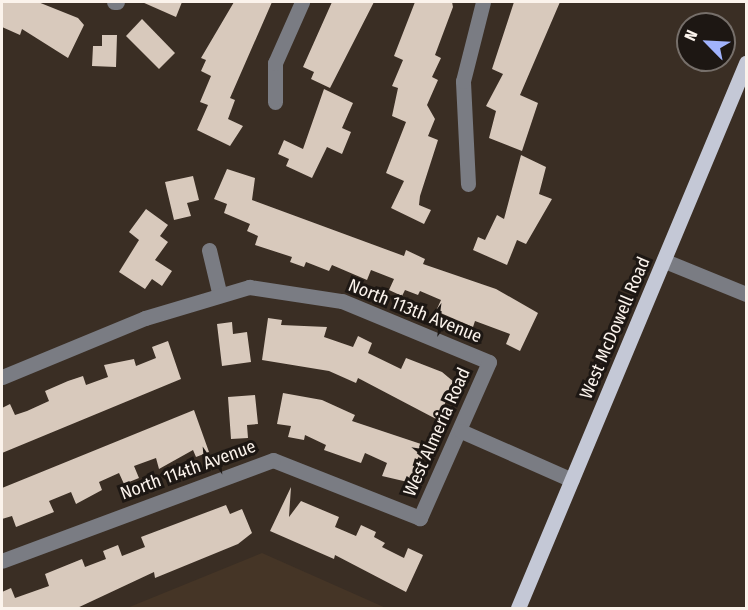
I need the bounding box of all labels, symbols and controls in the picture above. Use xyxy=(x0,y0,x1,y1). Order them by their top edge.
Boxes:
north arrow xyxy=(676,12,736,72)
text: N xyxy=(680,27,702,44)
street label: West McDowell Road xyxy=(575,254,655,402)
street label: North 113th Avenue xyxy=(345,274,485,348)
street label: West Almeria Road xyxy=(399,365,475,499)
street label: North 114th Avenue xyxy=(117,435,259,505)

